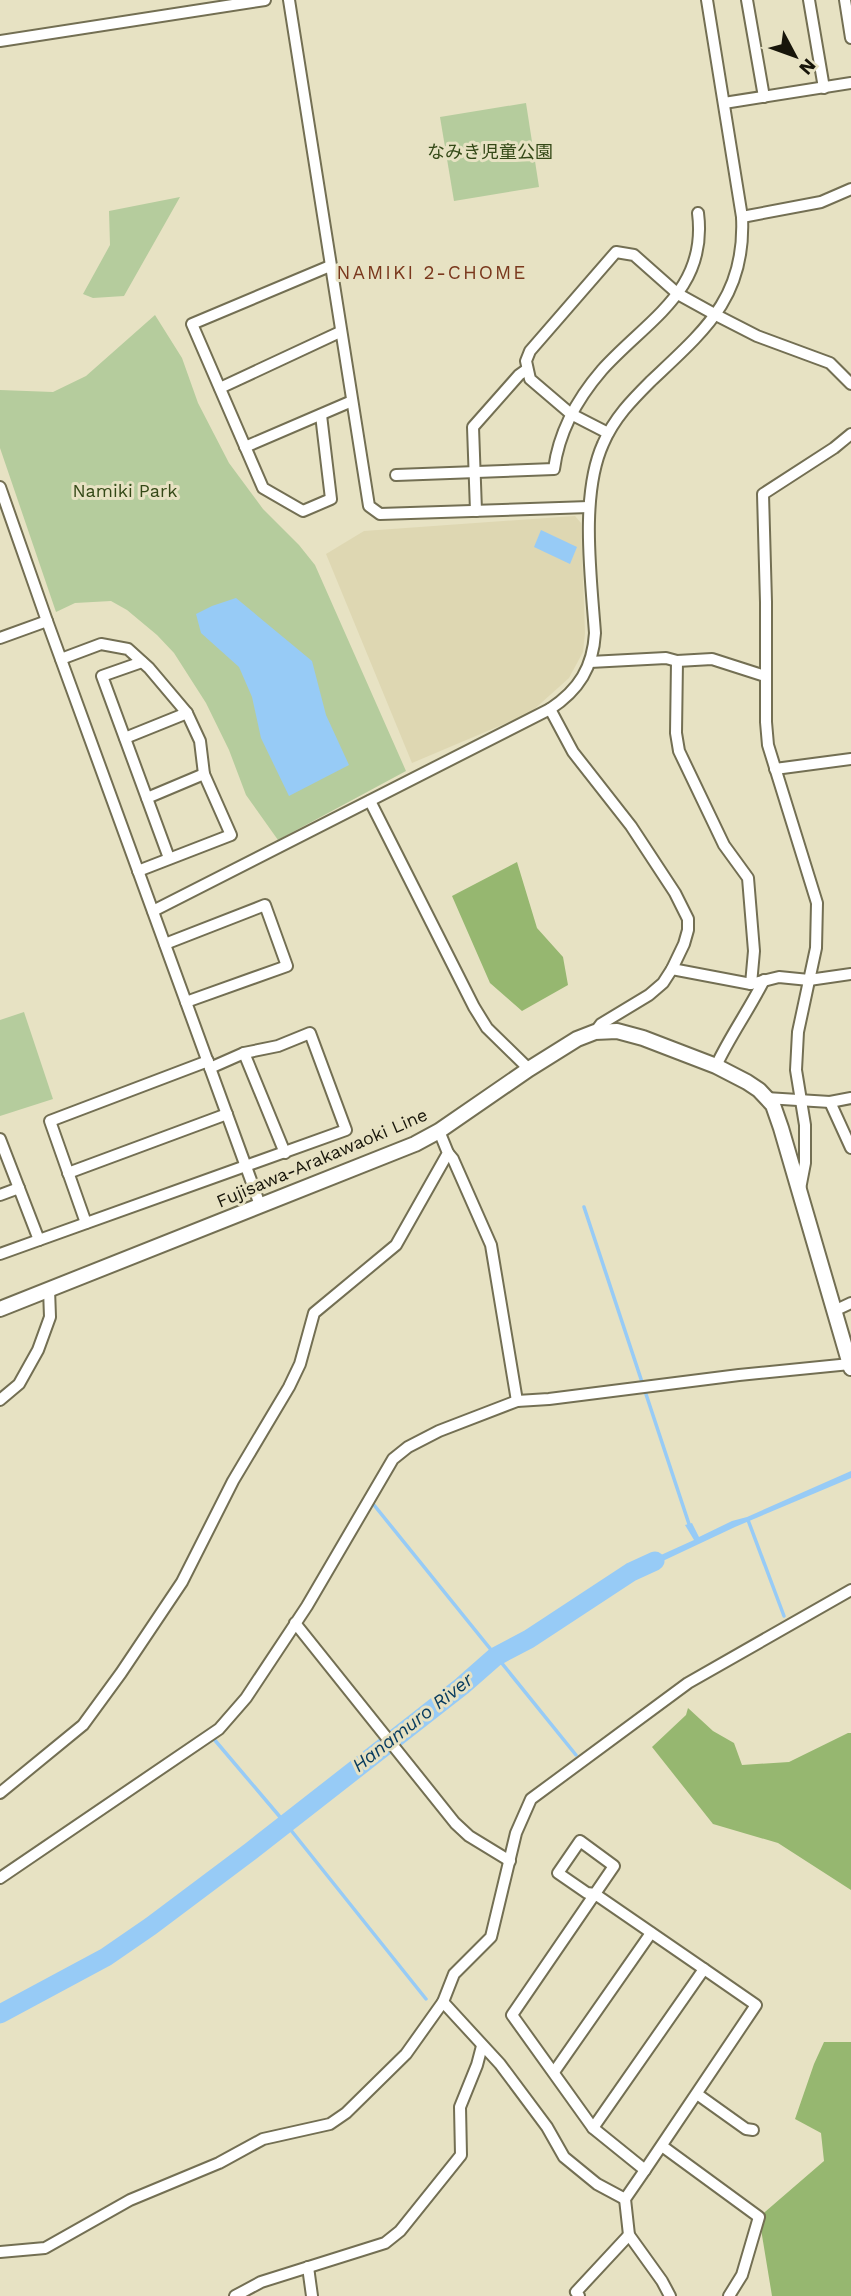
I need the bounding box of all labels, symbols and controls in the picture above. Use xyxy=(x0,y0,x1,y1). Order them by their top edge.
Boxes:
north arrow xyxy=(760,21,830,91)
text: N xyxy=(794,54,821,80)
park label: なみき児童公園 xyxy=(427,141,553,162)
district label: NAMIKI 2-CHOME xyxy=(337,261,527,284)
park label: Namiki Park xyxy=(72,480,178,501)
street label: Fujisawa-Arakawaoki Line xyxy=(213,1103,430,1212)
water label: Hanamuro River xyxy=(347,1668,478,1777)

